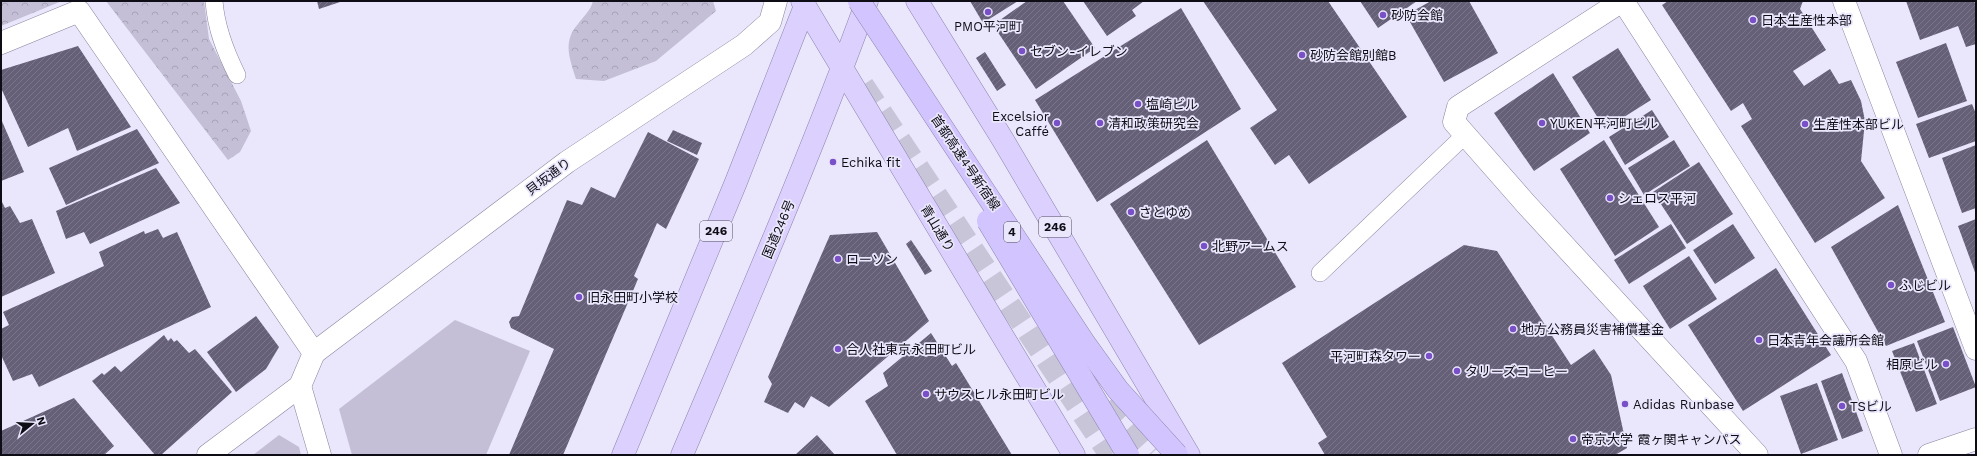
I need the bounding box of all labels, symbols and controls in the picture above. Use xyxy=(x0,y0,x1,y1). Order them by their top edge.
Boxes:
marker: PMO平河町 xyxy=(983,7,993,17)
place label: 砂防会館 xyxy=(1391,8,1443,23)
marker: 砂防会館 xyxy=(1378,10,1388,20)
place label: 日本生産性本部 xyxy=(1761,13,1852,28)
marker: 日本生産性本部 xyxy=(1748,15,1758,25)
place label: PMO平河町 xyxy=(954,19,1022,34)
place label: セブン-イレブン xyxy=(1030,44,1128,59)
marker: セブン-イレブン xyxy=(1017,46,1027,56)
place label: 砂防会館別館B xyxy=(1310,48,1397,63)
marker: 砂防会館別館B xyxy=(1297,50,1307,60)
place label: 塩崎ビル xyxy=(1146,97,1198,112)
marker: 塩崎ビル xyxy=(1133,99,1143,109)
place label: Excelsior Caffé xyxy=(992,109,1049,139)
street label: 首都高速4号新宿線 xyxy=(928,112,1003,213)
place label: 清和政策研究会 xyxy=(1108,116,1199,131)
place label: YUKEN平河町ビル xyxy=(1550,116,1658,131)
place label: 生産性本部ビル xyxy=(1813,117,1904,132)
marker: Excelsior Caffé xyxy=(1052,118,1062,128)
marker: 清和政策研究会 xyxy=(1095,118,1105,128)
marker: YUKEN平河町ビル xyxy=(1537,118,1547,128)
marker: 生産性本部ビル xyxy=(1800,119,1810,129)
street label: 貝坂通り xyxy=(523,155,574,198)
place label: Echika fit xyxy=(841,155,901,170)
marker: Echika fit xyxy=(828,157,838,167)
place label: シェロス平河 xyxy=(1618,191,1696,206)
marker: シェロス平河 xyxy=(1605,193,1615,203)
street label: 国道246号 xyxy=(759,198,797,261)
street label: 青山通り xyxy=(918,202,957,254)
place label: さとゆめ xyxy=(1139,205,1191,220)
marker: さとゆめ xyxy=(1126,207,1136,217)
road number: 246 xyxy=(1039,217,1071,237)
road number: 246 xyxy=(700,221,732,241)
road number: 4 xyxy=(1004,222,1020,242)
place label: 北野アームス xyxy=(1212,239,1289,254)
marker: 北野アームス xyxy=(1199,241,1209,251)
place label: ローソン xyxy=(846,252,898,267)
marker: ローソン xyxy=(833,254,843,264)
place label: ふじビル xyxy=(1899,278,1951,293)
marker: ふじビル xyxy=(1886,280,1896,290)
place label: 旧永田町小学校 xyxy=(587,290,678,305)
marker: 旧永田町小学校 xyxy=(574,292,584,302)
place label: 地方公務員災害補償基金 xyxy=(1521,322,1664,337)
marker: 地方公務員災害補償基金 xyxy=(1508,324,1518,334)
place label: 日本青年会議所会館 xyxy=(1767,333,1884,348)
marker: 日本青年会議所会館 xyxy=(1754,335,1764,345)
place label: 合人社東京永田町ビル xyxy=(846,342,976,357)
marker: 合人社東京永田町ビル xyxy=(833,344,843,354)
place label: 平河町森タワー xyxy=(1330,349,1421,364)
marker: 平河町森タワー xyxy=(1424,351,1434,361)
place label: 相原ビル xyxy=(1886,357,1938,372)
marker: 相原ビル xyxy=(1941,359,1951,369)
place label: タリーズコーヒー xyxy=(1465,364,1568,379)
marker: タリーズコーヒー xyxy=(1452,366,1462,376)
place label: サウスヒル永田町ビル xyxy=(934,387,1064,402)
marker: サウスヒル永田町ビル xyxy=(921,389,931,399)
place label: Adidas Runbase xyxy=(1633,397,1734,412)
marker: Adidas Runbase xyxy=(1620,399,1630,409)
place label: TSビル xyxy=(1850,399,1892,414)
marker: TSビル xyxy=(1837,401,1847,411)
north arrow xyxy=(12,404,52,444)
text: N xyxy=(34,415,48,427)
place label: 帝京大学 霞ヶ関キャンパス xyxy=(1581,432,1741,447)
marker: 帝京大学 霞ヶ関キャンパス xyxy=(1568,434,1578,444)

